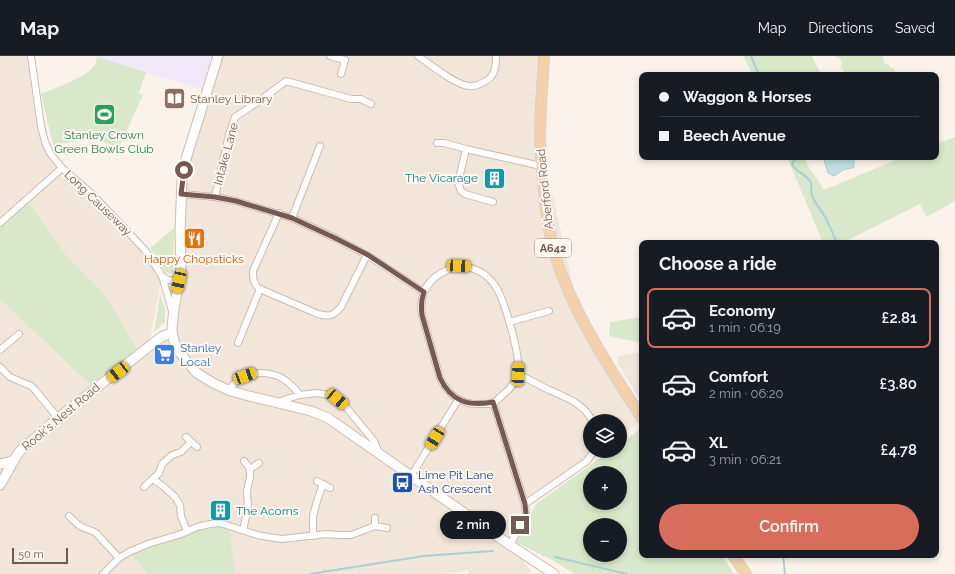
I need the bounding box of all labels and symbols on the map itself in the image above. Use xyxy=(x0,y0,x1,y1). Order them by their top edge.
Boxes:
library icon: Stanley Library xyxy=(162,86,188,112)
place label: Stanley Library xyxy=(190,92,273,106)
sports icon: Stanley Crown Green Bowls Club xyxy=(91,101,117,127)
street label: Intake Lane xyxy=(211,121,241,187)
place label: Stanley Crown Green Bowls Club xyxy=(54,128,154,156)
street label: Aberford Road xyxy=(534,148,556,230)
route start xyxy=(175,161,193,179)
building icon: The Vicarage xyxy=(481,165,507,191)
street label: Long Causeway xyxy=(61,167,135,239)
place label: The Vicarage xyxy=(405,171,478,185)
restaurant icon: Happy Chopsticks xyxy=(181,225,207,251)
road number: A642 xyxy=(535,239,571,257)
place label: Happy Chopsticks xyxy=(144,252,244,266)
car xyxy=(447,259,471,273)
car xyxy=(171,268,187,294)
place label: Stanley Local xyxy=(180,341,222,369)
supermarket icon: Stanley Local xyxy=(151,342,177,368)
car xyxy=(105,360,131,384)
car xyxy=(512,362,524,386)
car xyxy=(232,366,258,386)
street label: Rook's Nest Road xyxy=(19,380,103,454)
car xyxy=(324,387,350,411)
car xyxy=(424,425,446,451)
place label: Lime Pit Lane Ash Crescent xyxy=(418,468,493,496)
bus stop icon: Lime Pit Lane Ash Crescent xyxy=(390,469,416,495)
building icon: The Acorns xyxy=(207,498,233,524)
place label: The Acorns xyxy=(236,504,299,518)
callout: 2 min xyxy=(440,511,506,539)
route end xyxy=(511,516,529,534)
scale bar xyxy=(12,546,68,565)

